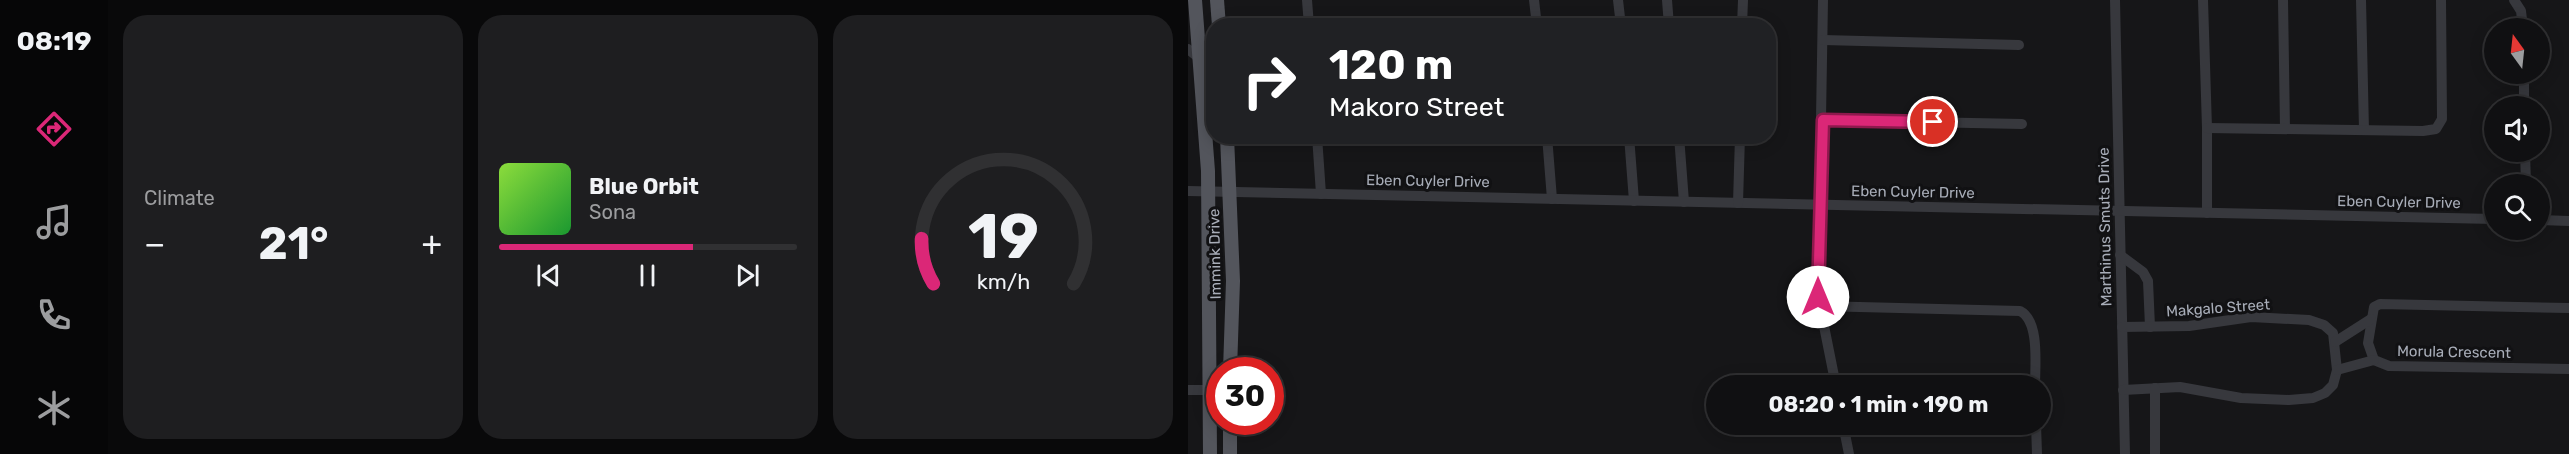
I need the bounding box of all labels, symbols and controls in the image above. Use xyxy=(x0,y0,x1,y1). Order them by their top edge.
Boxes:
north arrow xyxy=(2484,18,2550,84)
map controls xyxy=(2484,18,2550,240)
text: 08:19 xyxy=(16,25,92,57)
text: 120 m xyxy=(1329,40,1453,90)
icon: right xyxy=(1230,42,1308,120)
text: Makoro Street xyxy=(1329,91,1504,123)
pin xyxy=(1907,96,1958,147)
button: sound xyxy=(2484,96,2550,162)
icon: arrive xyxy=(1916,105,1949,138)
icon: directions xyxy=(33,108,75,150)
street label: Marthinus Smuts Drive xyxy=(2095,147,2115,307)
street label: Eben Cuyler Drive xyxy=(1366,171,1490,191)
text: Blue Orbit xyxy=(589,173,699,200)
button: search xyxy=(2484,174,2550,240)
street label: Eben Cuyler Drive xyxy=(1851,182,1975,202)
text: Climate xyxy=(144,186,215,210)
street label: Eben Cuyler Drive xyxy=(2337,192,2461,212)
text: Sona xyxy=(589,200,636,224)
text: 19 xyxy=(967,200,1039,274)
icon: music xyxy=(33,201,75,243)
street label: Immink Drive xyxy=(1205,208,1225,300)
text: 21° xyxy=(258,217,329,270)
text: − xyxy=(144,224,165,263)
text: + xyxy=(421,224,442,263)
icon: previous xyxy=(532,259,565,292)
icon: pause xyxy=(631,259,664,292)
icon: next xyxy=(731,259,764,292)
position arrow xyxy=(1786,265,1850,329)
text: km/h xyxy=(976,269,1030,294)
icon: phone xyxy=(33,294,75,336)
street label: Makgalo Street xyxy=(2165,295,2271,321)
street label: Morula Crescent xyxy=(2397,342,2511,362)
speed limit sign: 30 xyxy=(1206,357,1284,435)
icon: climate xyxy=(33,387,75,429)
text: 08:20 · 1 min · 190 m xyxy=(1769,391,1988,418)

